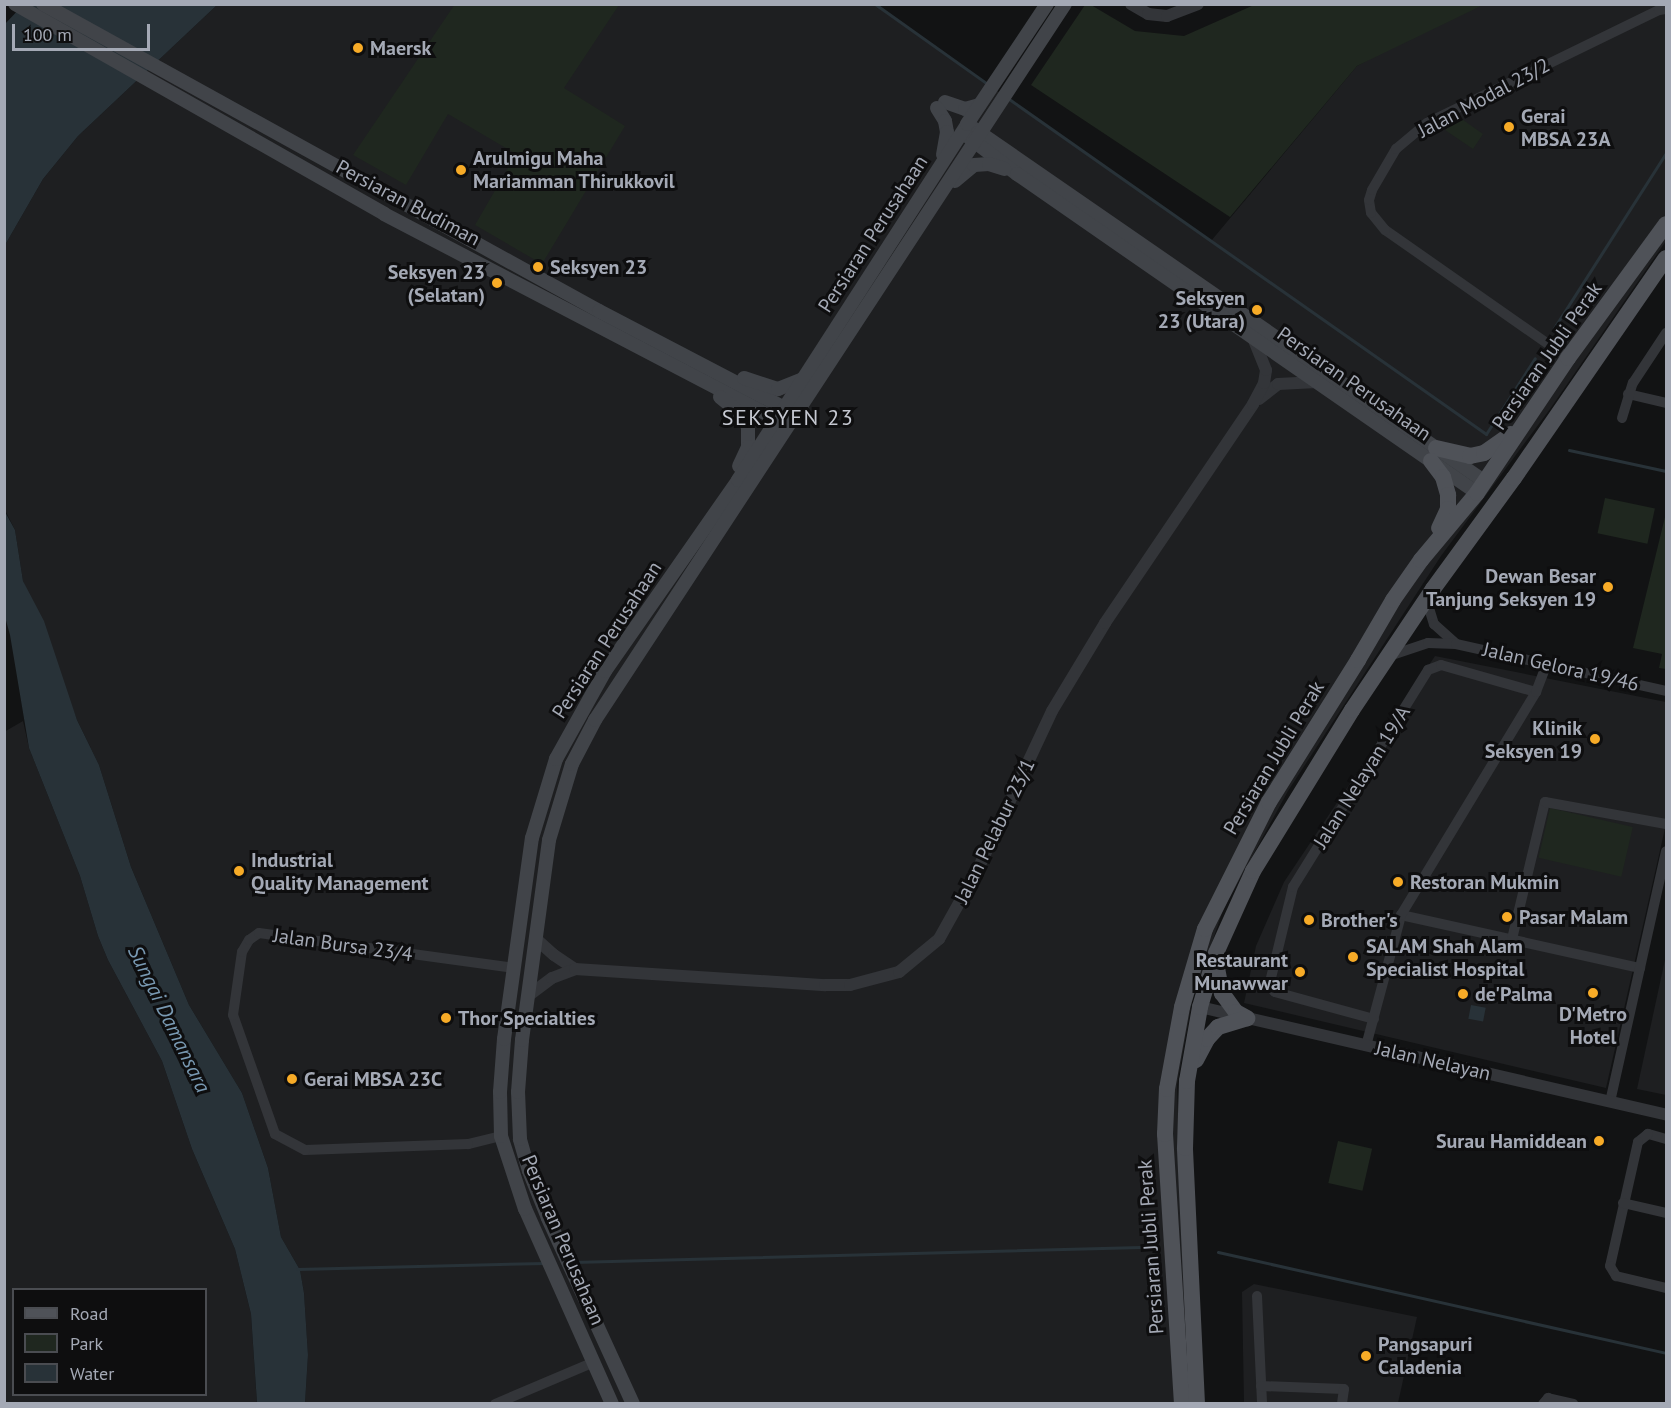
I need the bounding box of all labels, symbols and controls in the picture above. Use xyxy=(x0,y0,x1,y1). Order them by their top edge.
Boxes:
scale bar xyxy=(15,12,153,50)
text: 100 m xyxy=(23,23,72,46)
place label: Maersk xyxy=(370,36,431,60)
marker: Maersk xyxy=(351,41,365,55)
street label: Jalan Modal 23/2 xyxy=(1414,53,1554,143)
place label: Gerai MBSA 23A xyxy=(1521,104,1611,151)
marker: Gerai MBSA 23A xyxy=(1502,120,1516,134)
place label: Arulmigu Maha Mariamman Thirukkovil xyxy=(473,146,675,193)
street label: Persiaran Perusahaan xyxy=(813,151,933,317)
street label: Persiaran Budiman xyxy=(332,155,484,251)
marker: Arulmigu Maha Mariamman Thirukkovil xyxy=(454,163,468,177)
place label: Seksyen 23 xyxy=(550,255,647,279)
place label: Seksyen 23 (Selatan) xyxy=(388,260,485,307)
marker: Seksyen 23 xyxy=(531,260,545,274)
marker: Seksyen 23 (Selatan) xyxy=(490,276,504,290)
street label: Persiaran Jubli Perak xyxy=(1487,277,1607,435)
place label: Seksyen 23 (Utara) xyxy=(1158,286,1245,333)
marker: Seksyen 23 (Utara) xyxy=(1250,303,1264,317)
street label: Persiaran Perusahaan xyxy=(1272,322,1436,446)
district label: SEKSYEN 23 xyxy=(722,405,854,431)
street label: Persiaran Perusahaan xyxy=(547,557,667,723)
place label: Dewan Besar Tanjung Seksyen 19 xyxy=(1426,564,1596,611)
marker: Dewan Besar Tanjung Seksyen 19 xyxy=(1601,580,1615,594)
street label: Jalan Gelora 19/46 xyxy=(1481,637,1641,697)
street label: Persiaran Jubli Perak xyxy=(1219,677,1329,839)
street label: Jalan Nelayan 19/A xyxy=(1309,701,1415,853)
place label: Klinik Seksyen 19 xyxy=(1485,716,1582,763)
marker: Klinik Seksyen 19 xyxy=(1586,730,1604,748)
street label: Jalan Pelabur 23/1 xyxy=(950,755,1040,907)
place label: Industrial Quality Management xyxy=(251,848,429,895)
marker: Industrial Quality Management xyxy=(232,864,246,878)
place label: Restoran Mukmin xyxy=(1410,870,1559,894)
marker: Restoran Mukmin xyxy=(1391,875,1405,889)
place label: Pasar Malam xyxy=(1519,905,1628,929)
place label: Brother's xyxy=(1321,908,1398,932)
marker: Pasar Malam xyxy=(1500,910,1514,924)
marker: Brother's xyxy=(1302,913,1316,927)
street label: Jalan Bursa 23/4 xyxy=(272,923,414,967)
place label: SALAM Shah Alam Specialist Hospital xyxy=(1366,934,1524,981)
water label: Sungai Damansara xyxy=(123,941,215,1097)
place label: Restaurant Munawwar xyxy=(1194,948,1288,995)
marker: SALAM Shah Alam Specialist Hospital xyxy=(1344,948,1362,966)
marker: Restaurant Munawwar xyxy=(1293,965,1307,979)
place label: de'Palma xyxy=(1475,982,1553,1006)
marker: D'Metro Hotel xyxy=(1586,986,1600,1000)
marker: de'Palma xyxy=(1456,987,1470,1001)
place label: D'Metro Hotel xyxy=(1559,1002,1627,1049)
place label: Thor Specialties xyxy=(458,1006,595,1030)
marker: Thor Specialties xyxy=(439,1011,453,1025)
street label: Jalan Nelayan xyxy=(1373,1036,1493,1086)
place label: Gerai MBSA 23C xyxy=(304,1067,443,1091)
marker: Gerai MBSA 23C xyxy=(285,1072,299,1086)
place label: Surau Hamiddean xyxy=(1436,1129,1587,1153)
marker: Surau Hamiddean xyxy=(1592,1134,1606,1148)
street label: Persiaran Perusahaan xyxy=(516,1151,610,1329)
street label: Persiaran Jubli Perak xyxy=(1133,1159,1169,1335)
legend xyxy=(12,1288,207,1396)
text: Road xyxy=(70,1302,108,1325)
text: Park xyxy=(70,1332,103,1355)
place label: Pangsapuri Caladenia xyxy=(1378,1332,1473,1379)
marker: Pangsapuri Caladenia xyxy=(1359,1349,1373,1363)
text: Water xyxy=(70,1362,114,1385)

